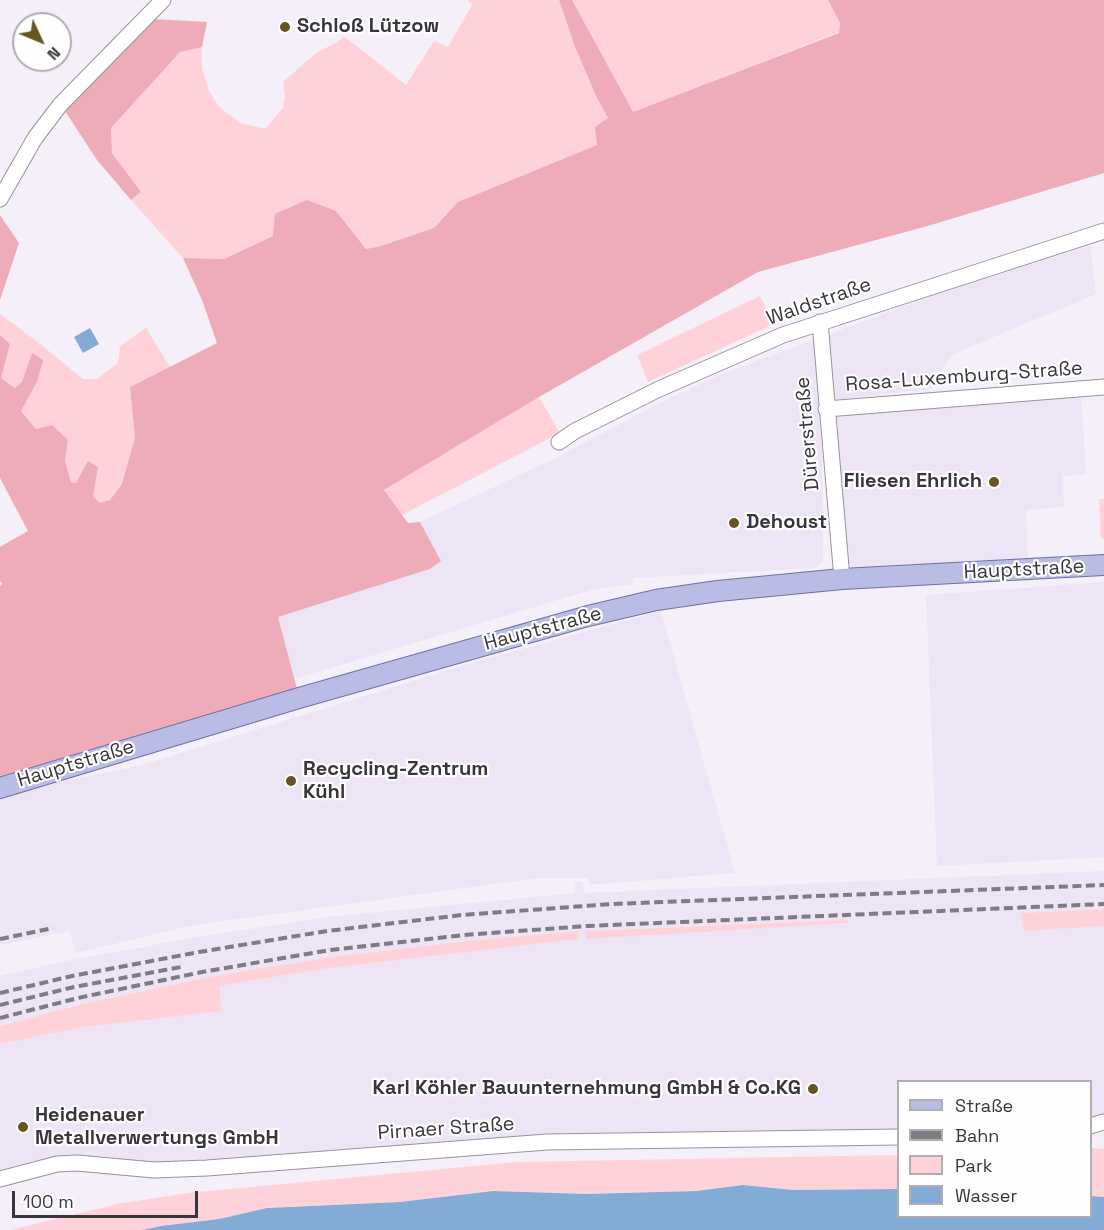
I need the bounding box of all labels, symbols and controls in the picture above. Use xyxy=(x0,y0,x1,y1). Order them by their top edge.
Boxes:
north arrow xyxy=(12,12,72,72)
place label: Schloß Lützow xyxy=(297,15,439,39)
marker: Schloß Lützow xyxy=(278,20,292,34)
text: N xyxy=(43,42,65,65)
street label: Waldstraße xyxy=(763,273,875,331)
street label: Rosa-Luxemburg-Straße xyxy=(844,357,1084,397)
street label: Dürerstraße xyxy=(791,376,825,492)
place label: Fliesen Ehrlich xyxy=(844,470,982,494)
marker: Fliesen Ehrlich xyxy=(987,475,1001,489)
place label: Dehoust xyxy=(746,511,827,535)
marker: Dehoust xyxy=(727,516,741,530)
street label: Hauptstraße xyxy=(963,555,1085,585)
street label: Hauptstraße xyxy=(481,602,605,656)
street label: Hauptstraße xyxy=(15,735,137,793)
place label: Recycling-Zentrum Kühl xyxy=(303,758,488,805)
marker: Recycling-Zentrum Kühl xyxy=(284,774,298,788)
place label: Karl Köhler Bauunternehmung GmbH & Co.KG xyxy=(373,1077,801,1101)
legend xyxy=(897,1080,1092,1218)
marker: Karl Köhler Bauunternehmung GmbH & Co.KG xyxy=(806,1082,820,1096)
text: Straße xyxy=(955,1094,1013,1117)
place label: Heidenauer Metallverwertungs GmbH xyxy=(35,1104,279,1151)
street label: Pirnaer Straße xyxy=(377,1112,515,1146)
marker: Heidenauer Metallverwertungs GmbH xyxy=(16,1120,30,1134)
text: Bahn xyxy=(955,1124,999,1147)
text: Park xyxy=(955,1154,992,1177)
scale bar xyxy=(15,1179,201,1217)
text: Wasser xyxy=(955,1184,1017,1207)
text: 100 m xyxy=(23,1190,74,1213)

